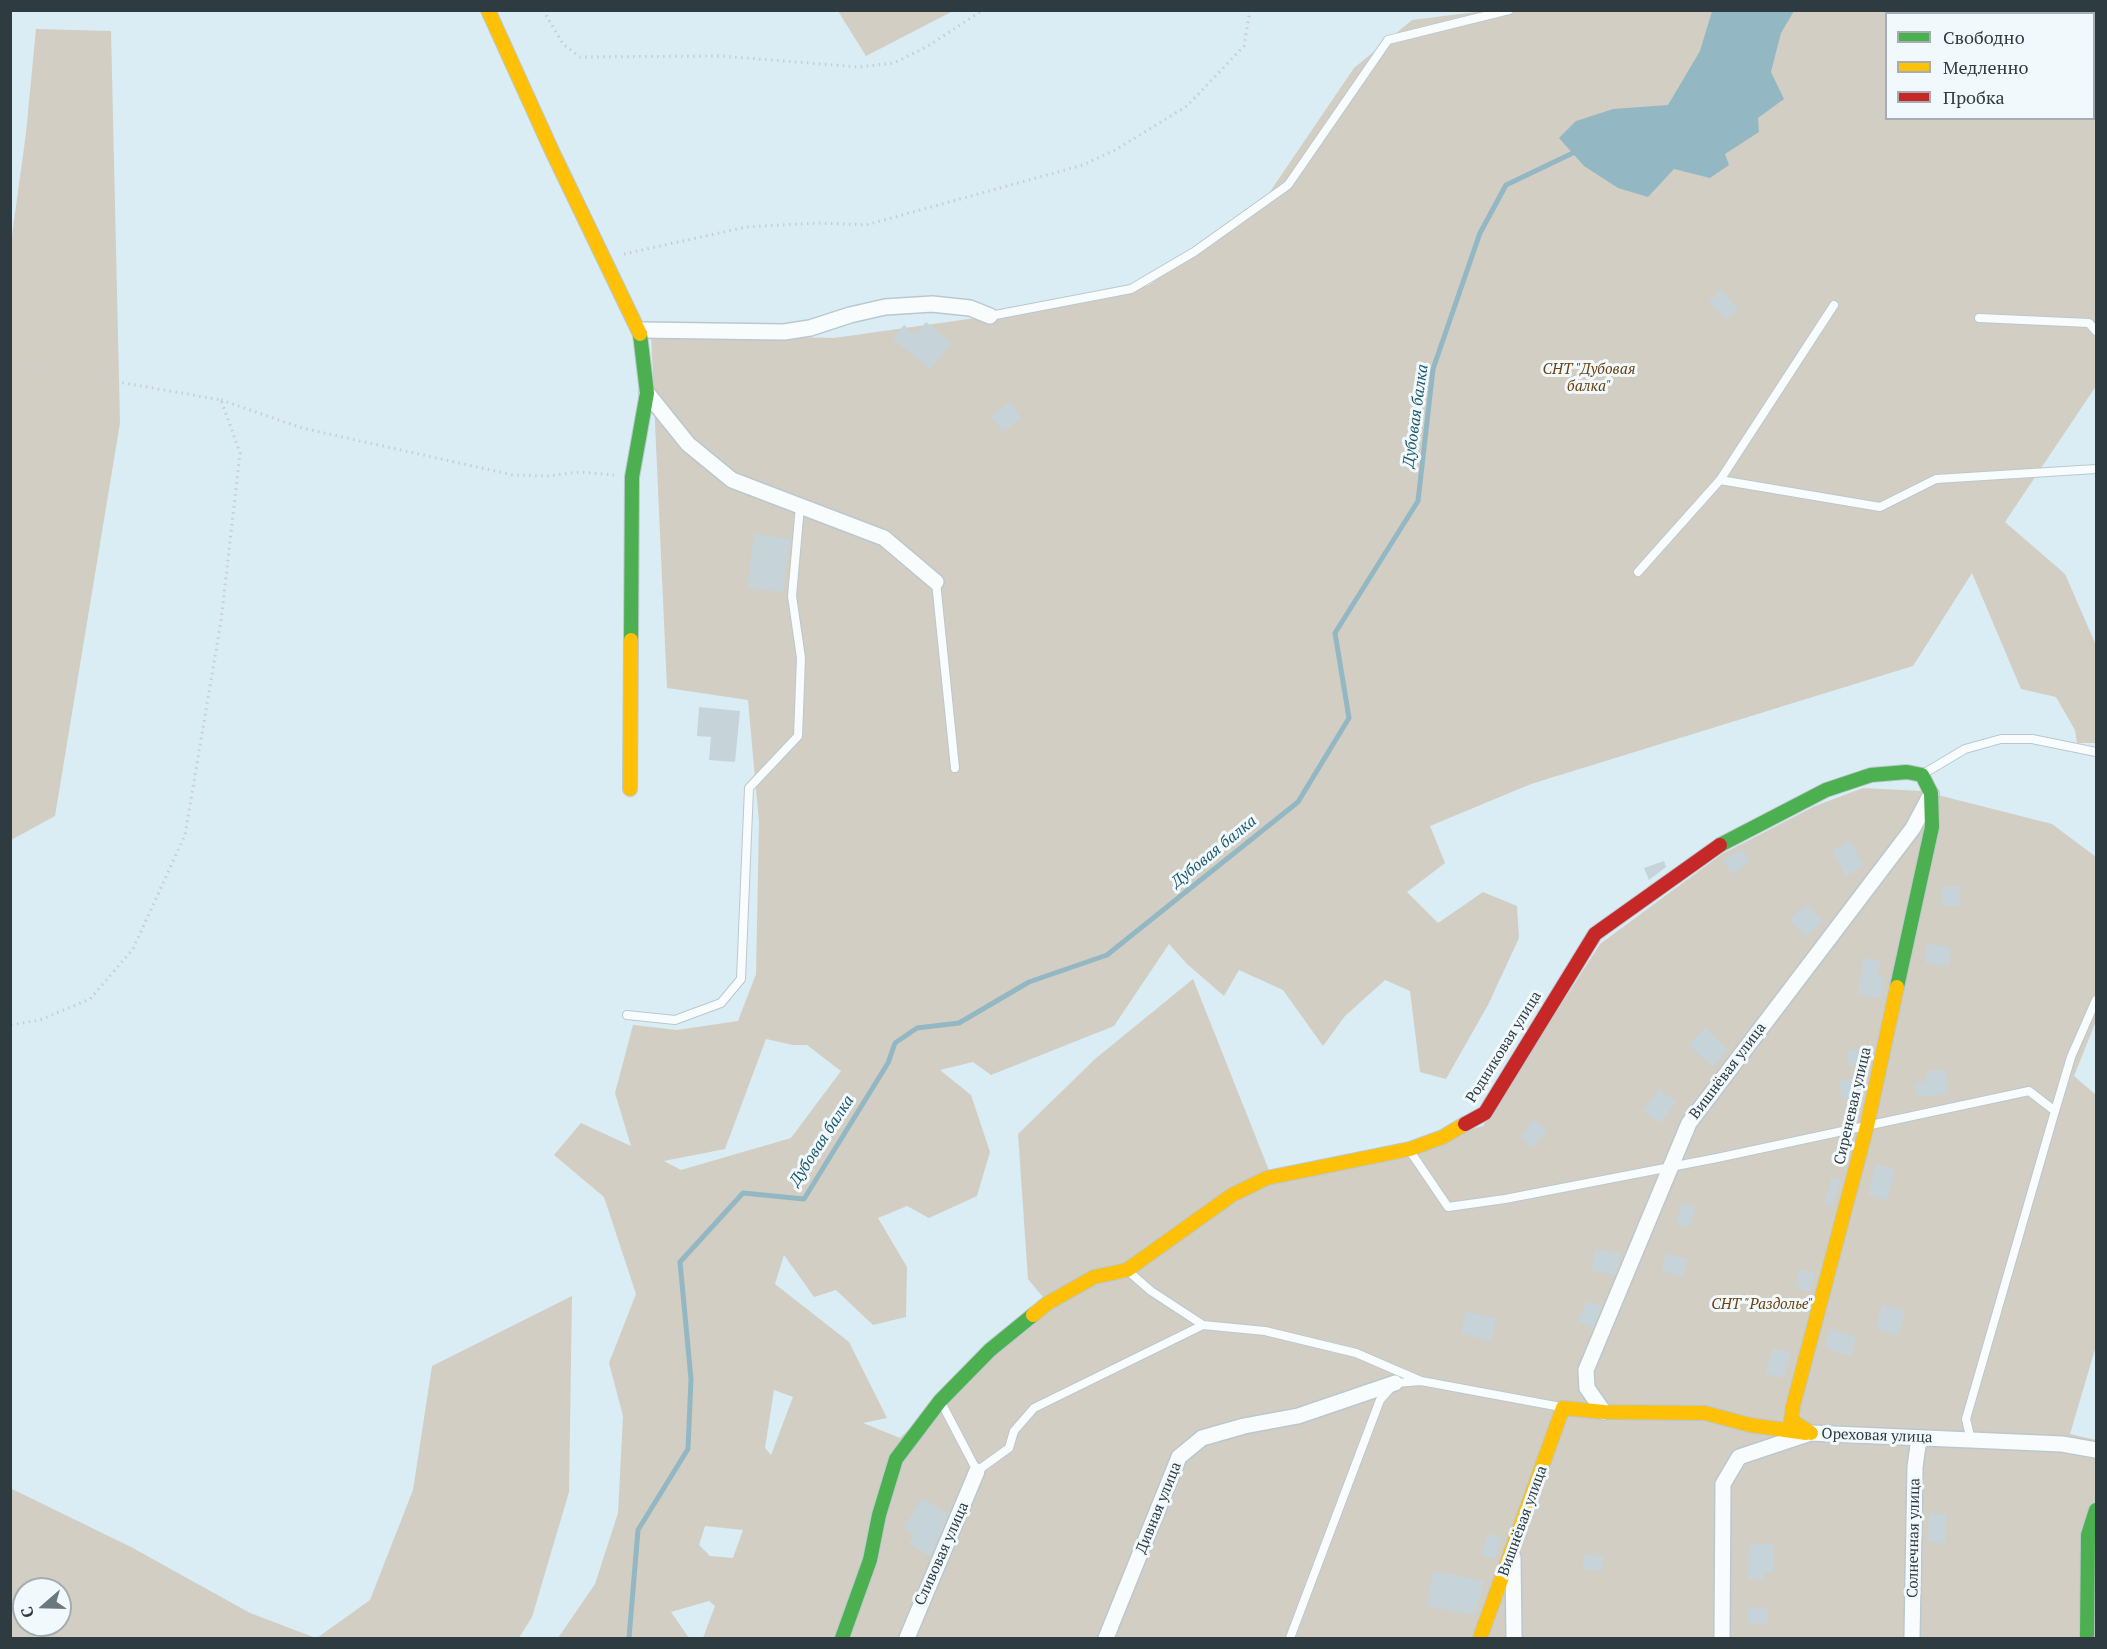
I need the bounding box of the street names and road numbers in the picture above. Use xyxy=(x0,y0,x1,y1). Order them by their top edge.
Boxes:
street label: Родниковая улица xyxy=(1462,988,1546,1106)
street label: Вишнёвая улица xyxy=(1686,1019,1770,1123)
street label: Сиреневая улица xyxy=(1831,1045,1875,1167)
street label: Ореховая улица xyxy=(1821,1425,1933,1447)
street label: Дивная улица xyxy=(1132,1460,1186,1556)
street label: Вишнёвая улица xyxy=(1495,1463,1551,1579)
street label: Солнечная улица xyxy=(1904,1478,1924,1598)
street label: Сливовая улица xyxy=(911,1500,973,1608)

